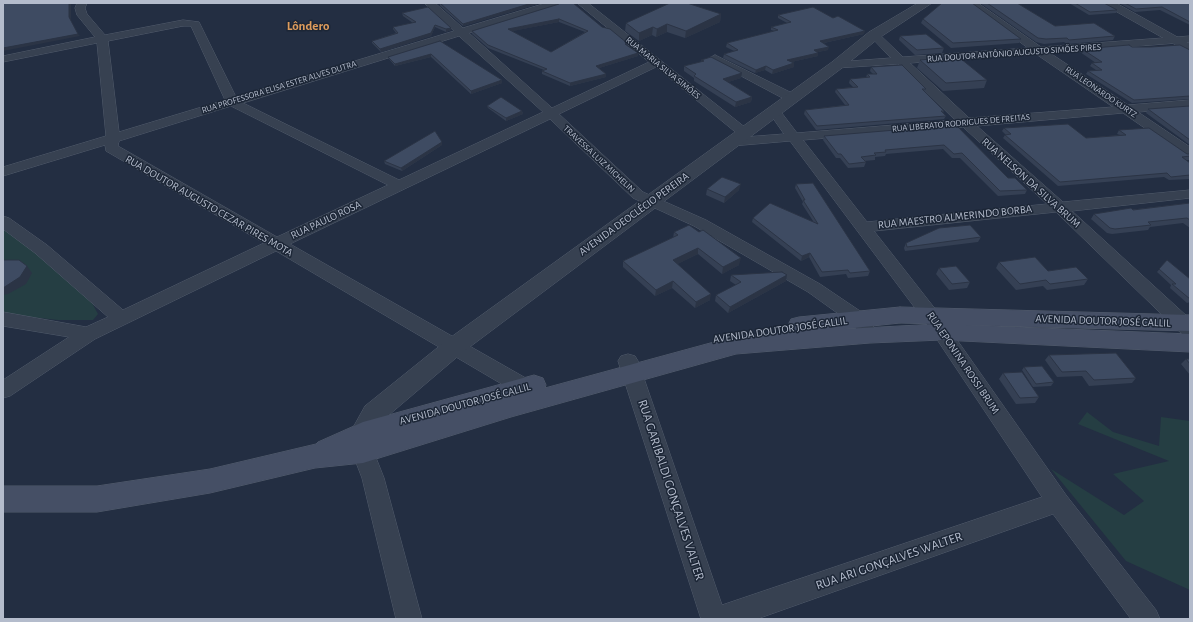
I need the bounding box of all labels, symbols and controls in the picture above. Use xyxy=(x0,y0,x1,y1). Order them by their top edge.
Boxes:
district label: Lôndero xyxy=(287,18,329,34)
street label: RUA MARIA SILVA SIMÕES xyxy=(623,35,703,101)
street label: RUA DOUTOR ANTÔNIO AUGUSTO SIMÕES PIRES xyxy=(927,42,1101,64)
street label: RUA PROFESSORA ELISA ESTER ALVES DUTRA xyxy=(200,58,358,116)
street label: RUA LEONARDO KURTZ xyxy=(1063,64,1139,120)
street label: RUA LIBERATO RODRIGUES DE FREITAS xyxy=(892,112,1030,134)
street label: TRAVESSA LUIZ MICHELIN xyxy=(561,123,637,195)
street label: RUA NELSON DA SILVA BRUM xyxy=(979,135,1083,231)
street label: RUA DOUTOR AUGUSTO CEZAR PIRES MOTA xyxy=(123,152,295,260)
street label: AVENIDA DEOCLÉCIO PEREIRA xyxy=(576,170,692,258)
street label: RUA PAULO ROSA xyxy=(289,198,363,242)
street label: RUA MAESTRO ALMERINDO BORBA xyxy=(877,202,1033,232)
street label: RUA EPONINA ROSSI BRUM xyxy=(924,309,1002,417)
street label: AVENIDA DOUTOR JOSÉ CALLIL xyxy=(1035,312,1171,330)
street label: AVENIDA DOUTOR JOSÉ CALLIL xyxy=(712,314,848,346)
street label: AVENIDA DOUTOR JOSÉ CALLIL xyxy=(398,380,532,428)
street label: RUA GARIBALDI GONÇALVES VALTER xyxy=(634,398,708,582)
street label: RUA ARI GONÇALVES WALTER xyxy=(814,529,964,593)

